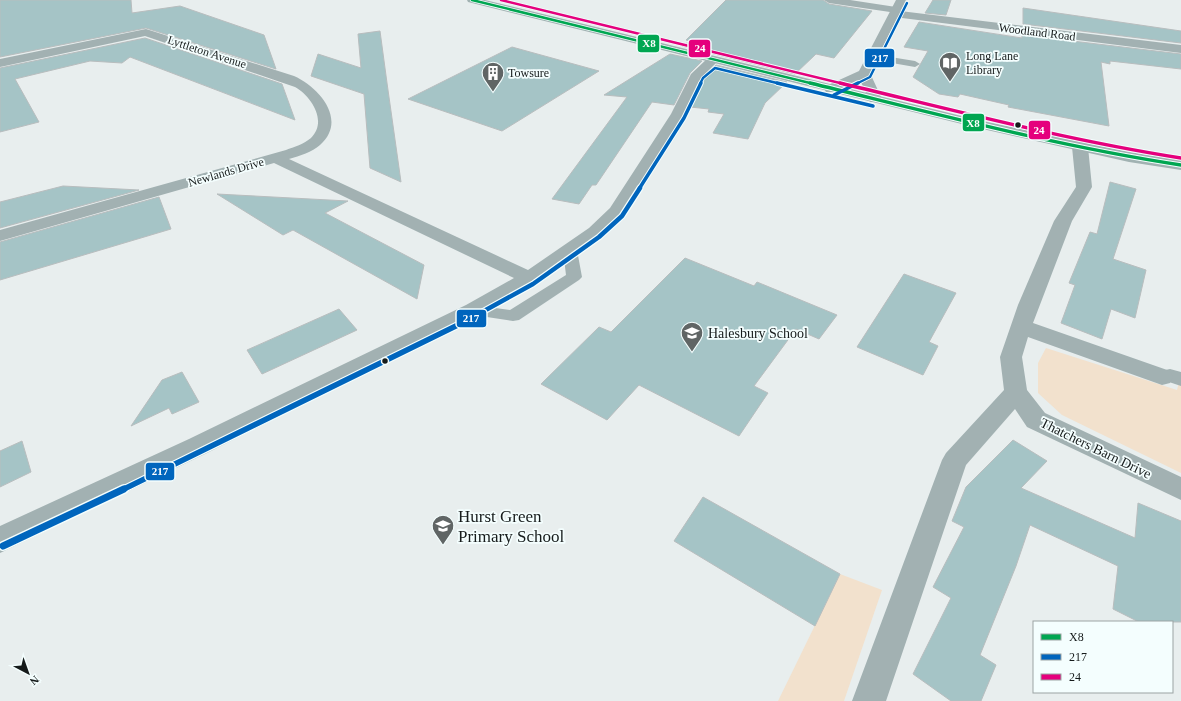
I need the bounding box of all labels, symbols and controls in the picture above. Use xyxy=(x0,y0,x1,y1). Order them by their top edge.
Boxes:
street label: Woodland Road xyxy=(998,20,1076,44)
street label: Lyttleton Avenue xyxy=(166,33,248,71)
line badge: X8 xyxy=(637,34,660,53)
text: X8 xyxy=(642,37,656,49)
line badge: 24 xyxy=(688,39,711,58)
text: 24 xyxy=(695,42,706,54)
line badge: 217 xyxy=(864,48,895,68)
place label: Long Lane Library xyxy=(966,49,1018,77)
library icon: Long Lane Library xyxy=(937,50,963,83)
text: 217 xyxy=(872,52,889,64)
building icon: Towsure xyxy=(480,60,506,93)
place label: Towsure xyxy=(508,66,549,80)
line badge: X8 xyxy=(962,113,985,132)
text: X8 xyxy=(966,117,980,129)
unlabelled marker xyxy=(1013,120,1023,130)
line badge: 24 xyxy=(1028,120,1051,140)
text: 24 xyxy=(1034,124,1045,136)
street label: Newlands Drive xyxy=(186,154,266,190)
line badge: 217 xyxy=(456,309,487,328)
text: 217 xyxy=(463,312,480,324)
school or university icon: Halesbury School xyxy=(679,320,705,353)
place label: Halesbury School xyxy=(708,326,808,341)
unlabelled marker xyxy=(380,356,390,366)
street label: Thatchers Barn Drive xyxy=(1038,415,1154,482)
line badge: 217 xyxy=(145,462,175,481)
text: 217 xyxy=(152,465,169,477)
place label: Hurst Green Primary School xyxy=(458,507,565,546)
school or university icon: Hurst Green Primary School xyxy=(430,513,456,546)
legend xyxy=(1033,621,1173,693)
text: X8 xyxy=(1069,630,1084,644)
text: 217 xyxy=(1069,650,1087,664)
north arrow xyxy=(8,653,48,693)
text: 24 xyxy=(1069,670,1081,684)
text: N xyxy=(28,673,41,688)

